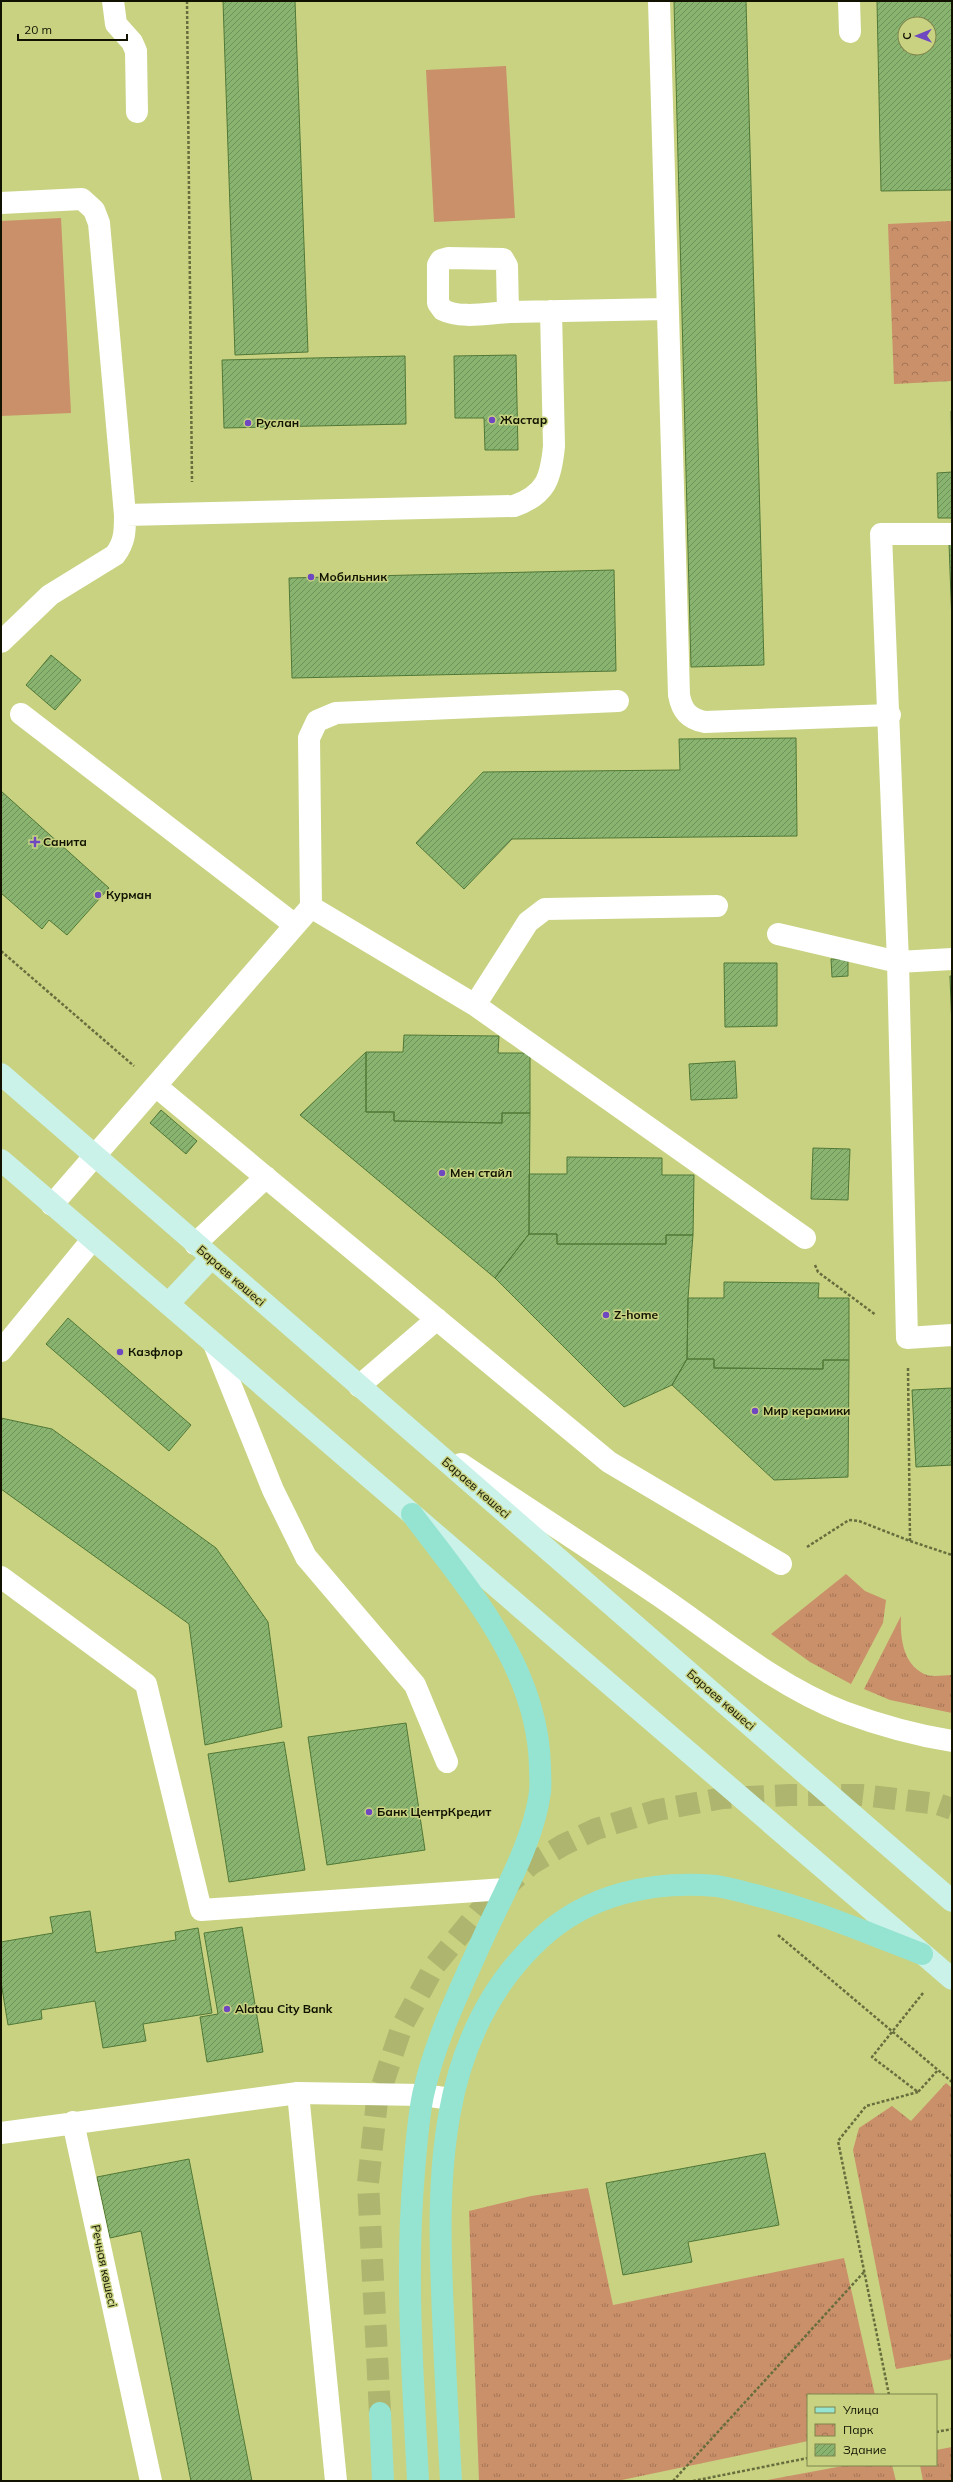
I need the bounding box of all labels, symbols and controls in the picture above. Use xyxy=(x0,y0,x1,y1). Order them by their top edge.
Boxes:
scale bar xyxy=(18,16,127,42)
north arrow xyxy=(897,16,937,56)
text: 20 m xyxy=(24,22,52,37)
text: С xyxy=(900,32,914,40)
place label: Жастар xyxy=(500,412,548,427)
place label: Руслан xyxy=(256,415,299,430)
marker: Жастар xyxy=(487,415,497,425)
marker: Руслан xyxy=(243,418,253,428)
place label: Мобильник xyxy=(319,569,387,584)
marker: Мобильник xyxy=(306,572,316,582)
place label: Санита xyxy=(43,834,87,849)
marker: Санита xyxy=(30,837,40,847)
place label: Курман xyxy=(106,887,152,902)
marker: Курман xyxy=(93,890,103,900)
place label: Мен стайл xyxy=(450,1165,512,1180)
marker: Мен стайл xyxy=(437,1168,447,1178)
street label: Бараев көшесі xyxy=(194,1242,269,1309)
place label: Z-home xyxy=(614,1307,658,1322)
marker: Z-home xyxy=(601,1310,611,1320)
place label: Казфлор xyxy=(128,1344,183,1359)
marker: Казфлор xyxy=(115,1347,125,1357)
place label: Мир керамики xyxy=(763,1403,851,1418)
marker: Мир керамики xyxy=(750,1406,760,1416)
street label: Бараев көшесі xyxy=(439,1454,514,1521)
street label: Бараев көшесі xyxy=(684,1666,759,1733)
place label: Банк ЦентрКредит xyxy=(377,1804,491,1819)
marker: Банк ЦентрКредит xyxy=(364,1807,374,1817)
place label: Alatau City Bank xyxy=(235,2001,333,2016)
marker: Alatau City Bank xyxy=(222,2004,232,2014)
street label: Речная көшесі xyxy=(88,2223,121,2309)
legend xyxy=(807,2394,937,2466)
text: Улица xyxy=(842,2402,879,2417)
text: Парк xyxy=(843,2422,874,2437)
text: Здание xyxy=(843,2442,887,2457)

